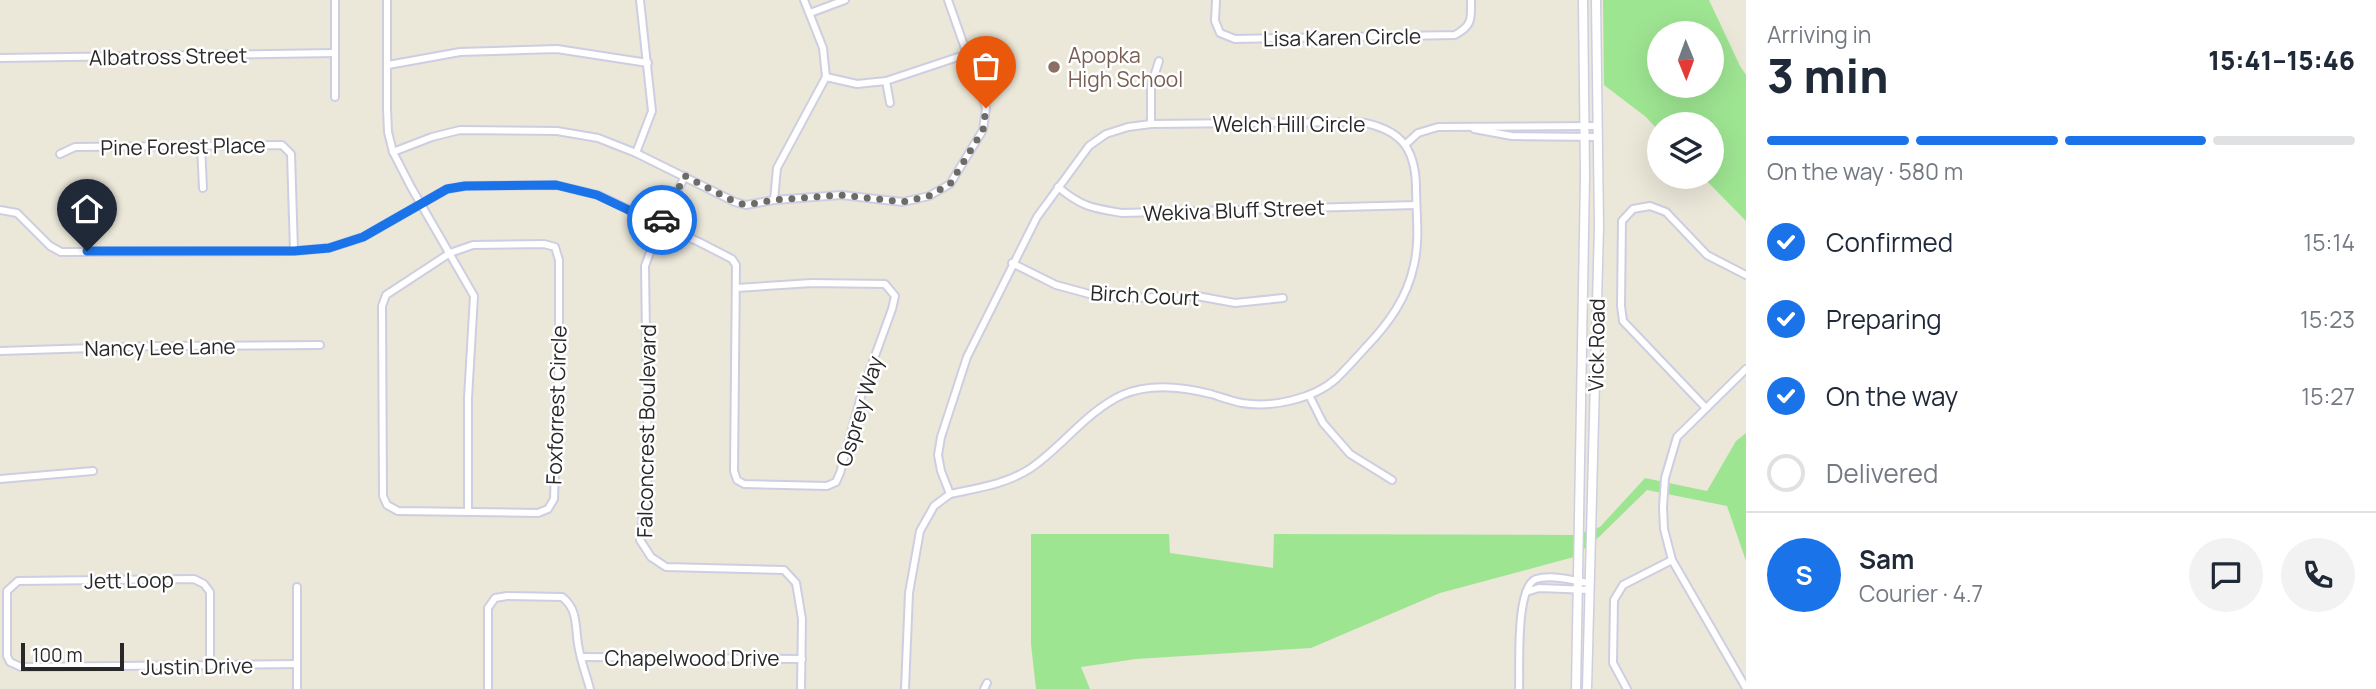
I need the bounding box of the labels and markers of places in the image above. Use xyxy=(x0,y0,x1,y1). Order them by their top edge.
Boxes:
pin xyxy=(956,36,1016,108)
place label: Apopka High School xyxy=(1068,41,1183,93)
marker: Apopka High School xyxy=(1046,59,1062,75)
pin xyxy=(57,179,117,251)

